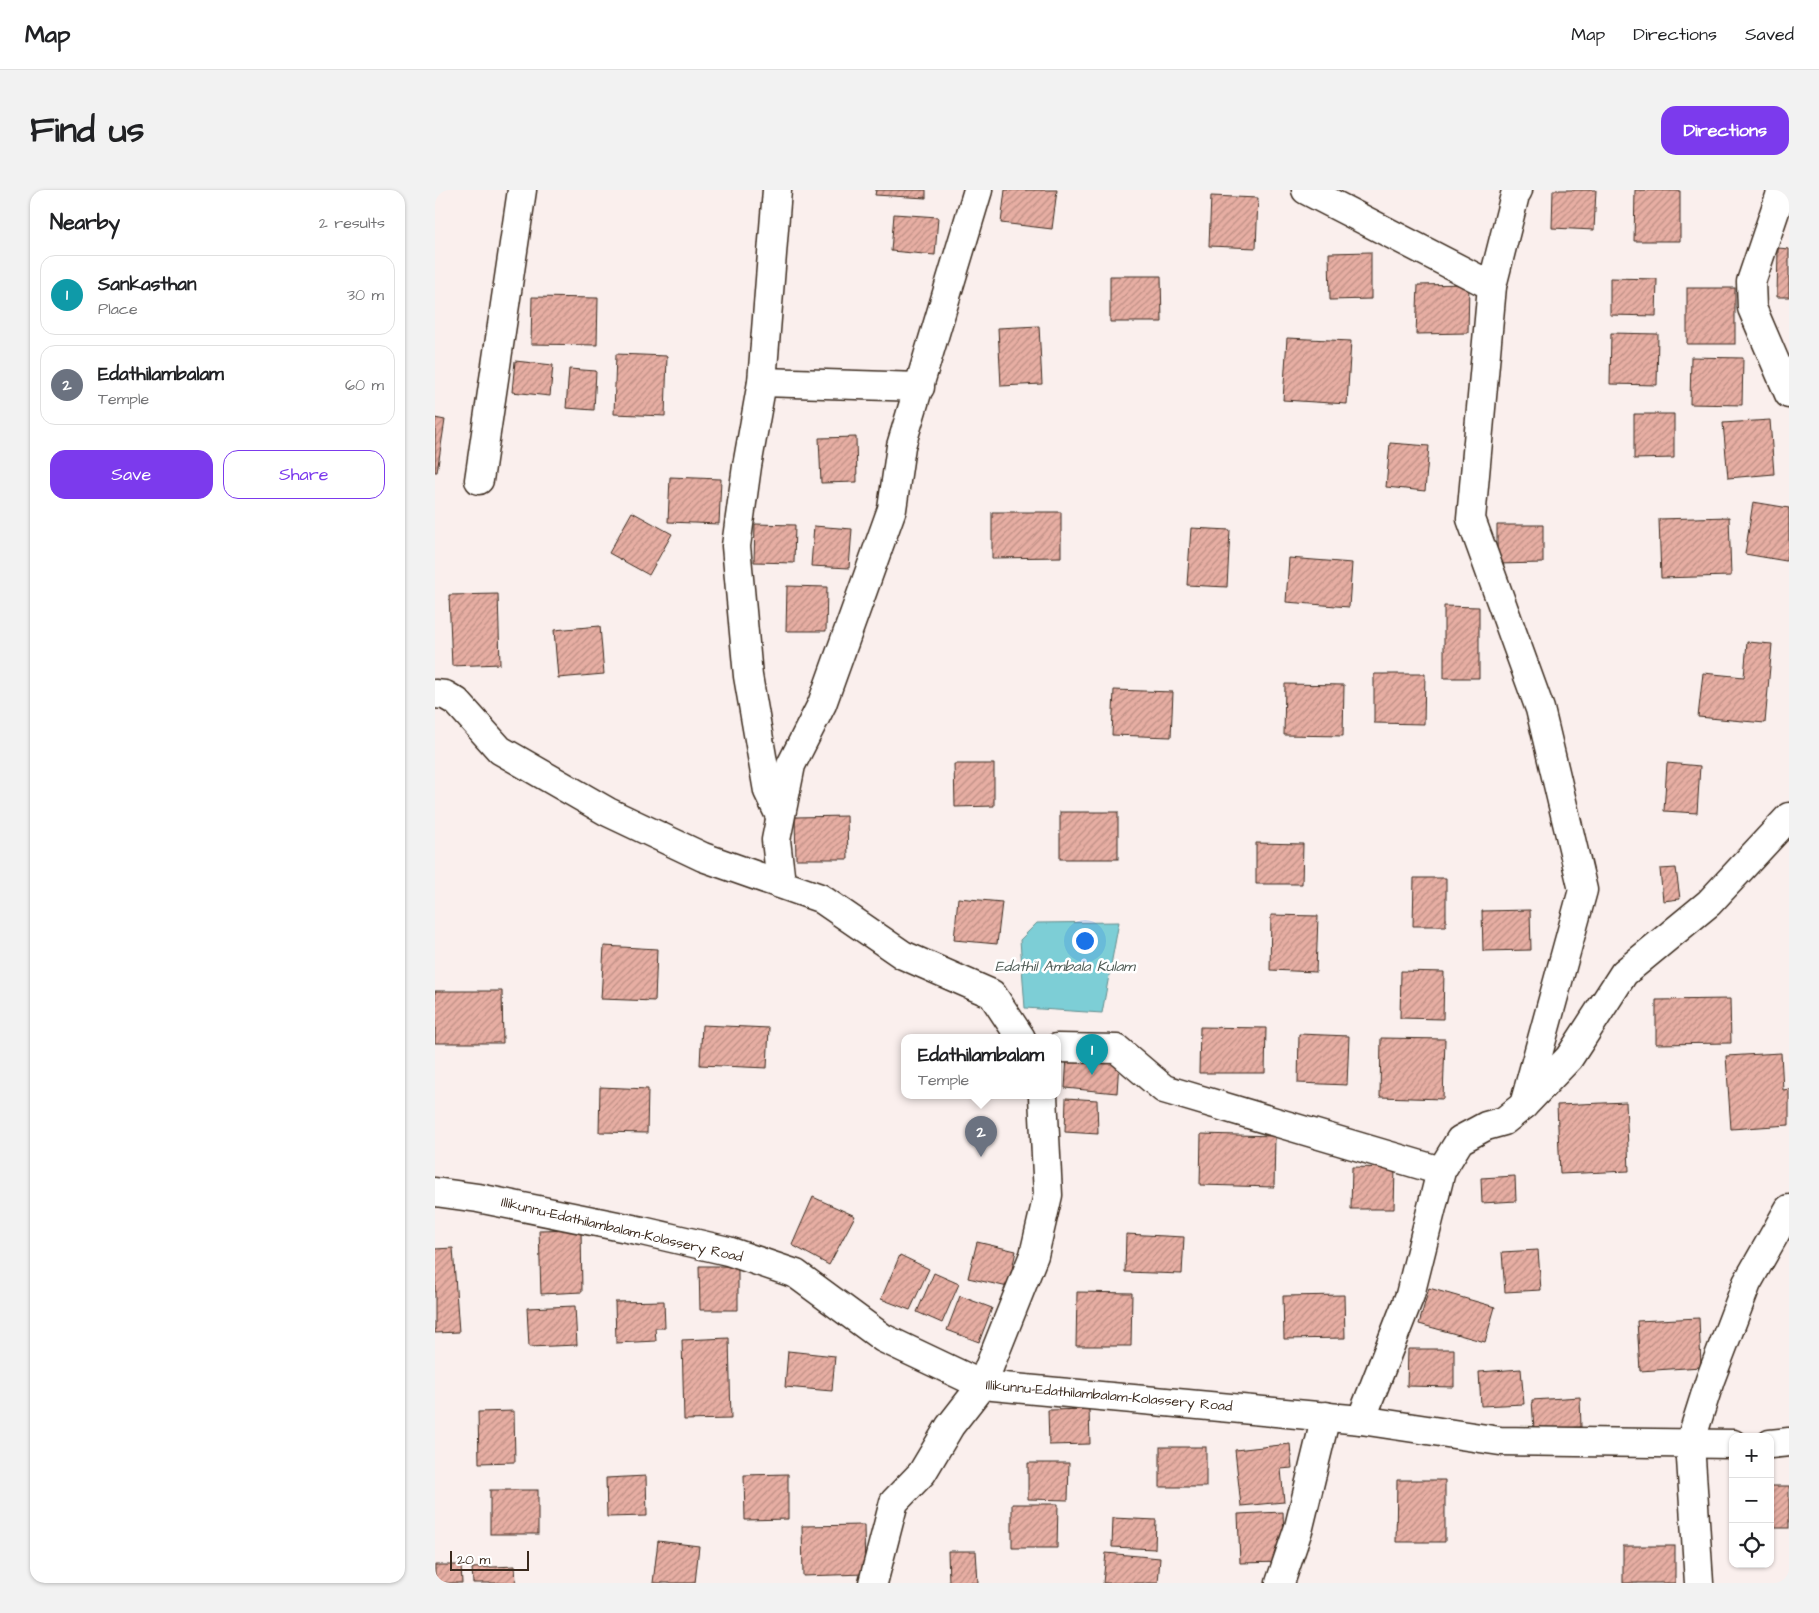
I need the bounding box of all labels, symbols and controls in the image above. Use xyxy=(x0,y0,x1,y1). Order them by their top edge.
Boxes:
text: Map xyxy=(25,18,70,52)
text: Map xyxy=(1571,22,1605,47)
text: Directions xyxy=(1633,22,1717,47)
text: Saved xyxy=(1745,22,1794,47)
text: Find us xyxy=(30,106,144,155)
button: Directions xyxy=(1661,106,1789,155)
text: Nearby xyxy=(50,208,120,237)
text: 2 results xyxy=(319,212,385,234)
text: Sankasthan xyxy=(98,271,197,298)
text: 1 xyxy=(66,284,68,306)
text: 30 m xyxy=(347,284,384,306)
text: Place xyxy=(98,298,138,320)
text: Edathilambalam xyxy=(98,361,224,388)
text: 2 xyxy=(62,374,72,396)
text: 60 m xyxy=(345,374,384,396)
text: Temple xyxy=(98,388,149,410)
button: Save xyxy=(50,450,213,499)
button: Share xyxy=(223,450,385,499)
your location xyxy=(1072,928,1098,954)
water label: Edathil Ambala Kulam xyxy=(995,956,1136,977)
popup xyxy=(901,1034,1061,1099)
pin: 1 xyxy=(1076,1034,1108,1075)
text: Edathilambalam xyxy=(918,1042,1044,1069)
text: Temple xyxy=(918,1069,969,1091)
pin: 2 xyxy=(965,1116,997,1157)
street label: Illikunnu-Edathilambalam-Kolassery Road xyxy=(499,1192,745,1268)
street label: Illikunnu-Edathilambalam-Kolassery Road xyxy=(985,1375,1233,1417)
map controls xyxy=(1729,1433,1774,1568)
button: + xyxy=(1729,1433,1774,1478)
button: − xyxy=(1729,1478,1774,1523)
button: locate xyxy=(1729,1523,1774,1568)
scale bar xyxy=(450,1548,529,1571)
text: 20 m xyxy=(457,1550,490,1570)

